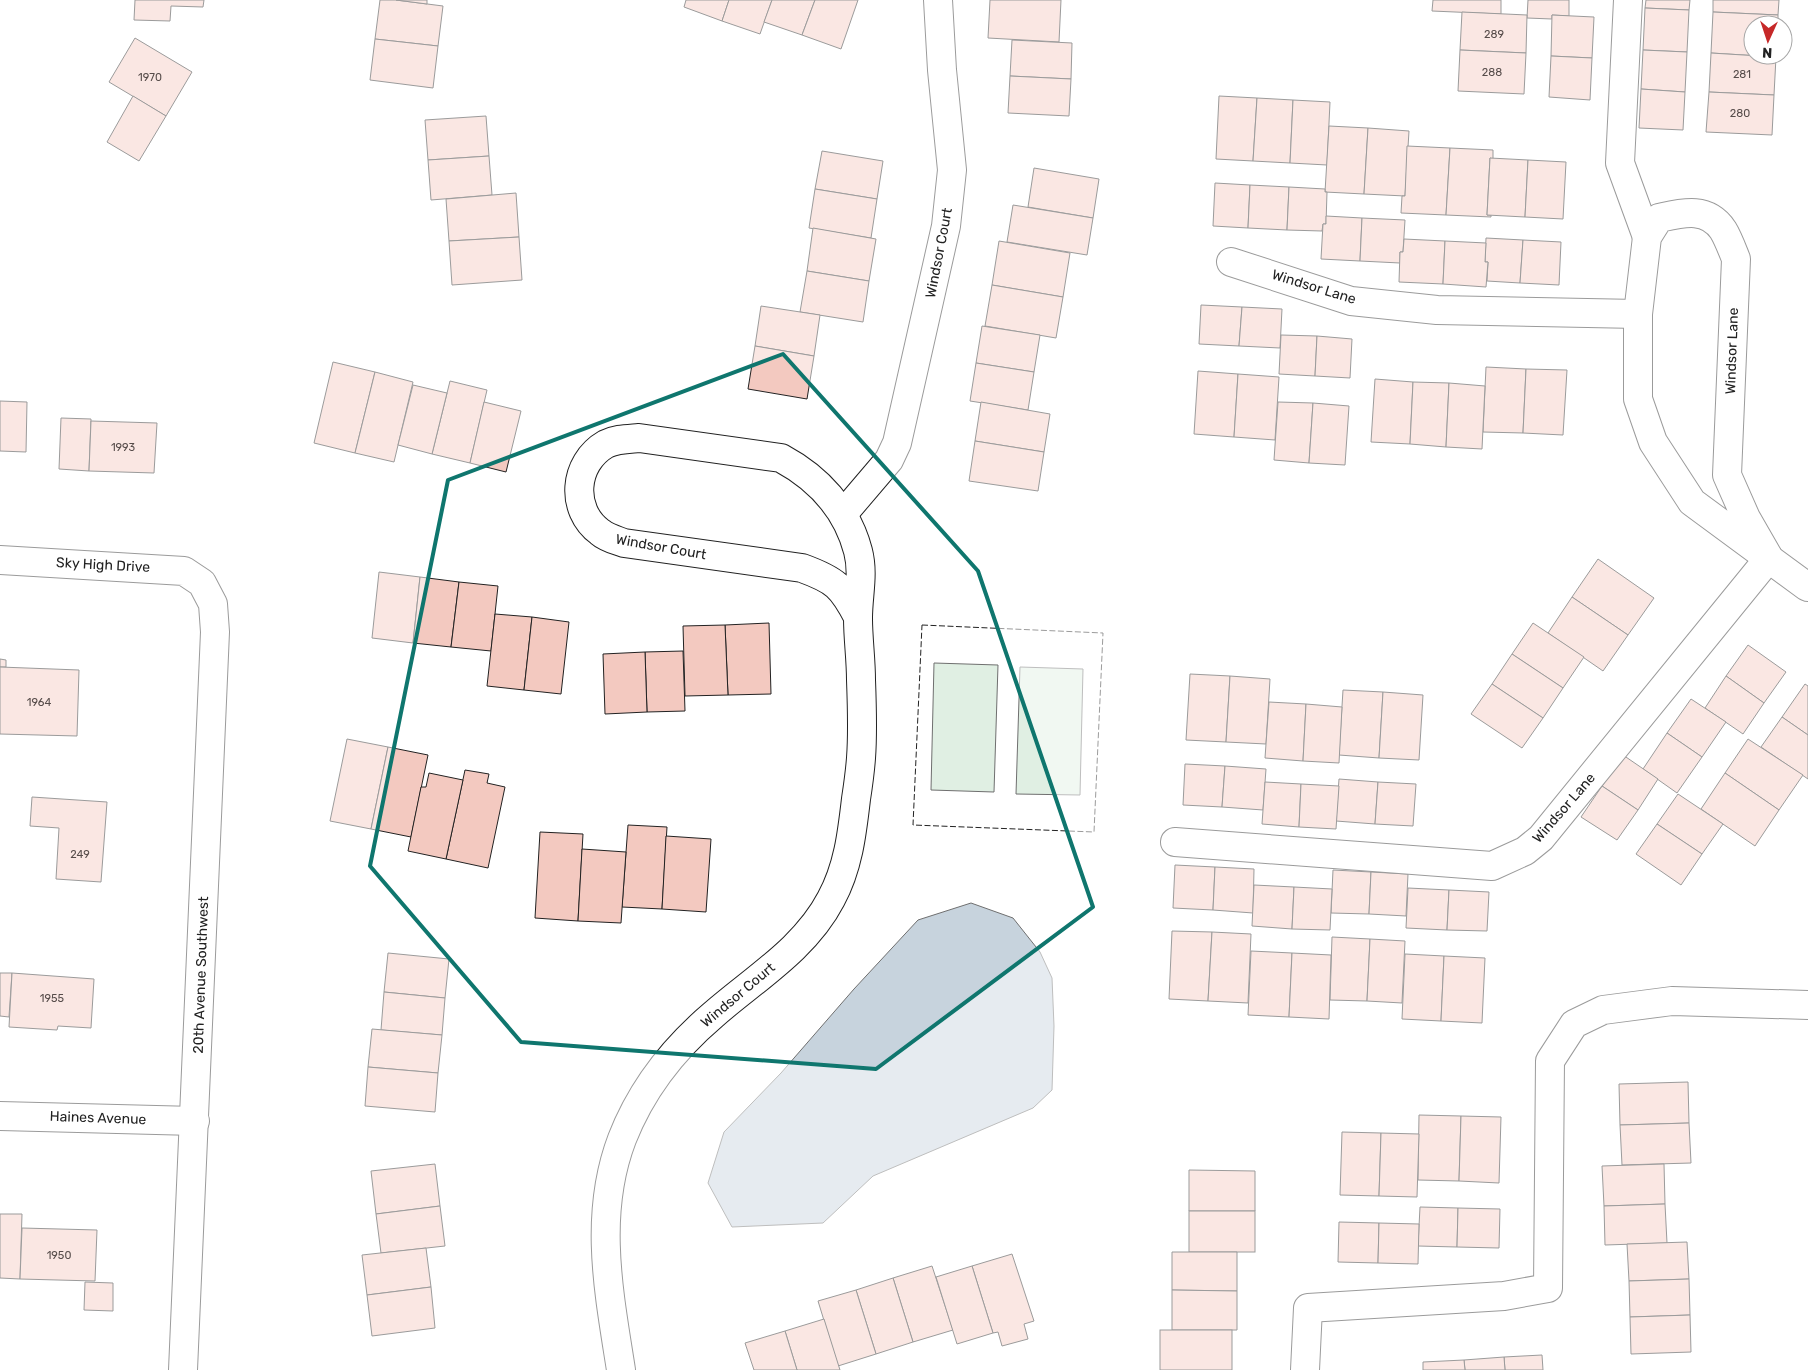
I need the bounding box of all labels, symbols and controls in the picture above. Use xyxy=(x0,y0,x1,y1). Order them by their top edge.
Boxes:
north arrow xyxy=(1743,15,1793,65)
house number: 289 xyxy=(1484,28,1504,41)
text: N xyxy=(1762,44,1773,61)
house number: 288 xyxy=(1482,66,1502,79)
house number: 281 xyxy=(1733,68,1751,81)
house number: 1970 xyxy=(138,71,162,84)
house number: 280 xyxy=(1730,107,1750,120)
street label: Windsor Court xyxy=(922,206,956,300)
street label: Windsor Lane xyxy=(1270,266,1358,308)
street label: Windsor Lane xyxy=(1722,307,1742,395)
house number: 1993 xyxy=(111,441,135,454)
street label: Windsor Court xyxy=(614,531,708,563)
street label: Sky High Drive xyxy=(56,554,151,576)
house number: 1964 xyxy=(27,696,51,709)
street label: Windsor Lane xyxy=(1529,769,1599,846)
house number: 249 xyxy=(70,848,90,861)
street label: 20th Avenue Southwest xyxy=(190,896,212,1054)
street label: Windsor Court xyxy=(697,959,779,1031)
house number: 1955 xyxy=(40,992,65,1005)
street label: Haines Avenue xyxy=(49,1108,147,1128)
house number: 1950 xyxy=(47,1249,71,1262)

